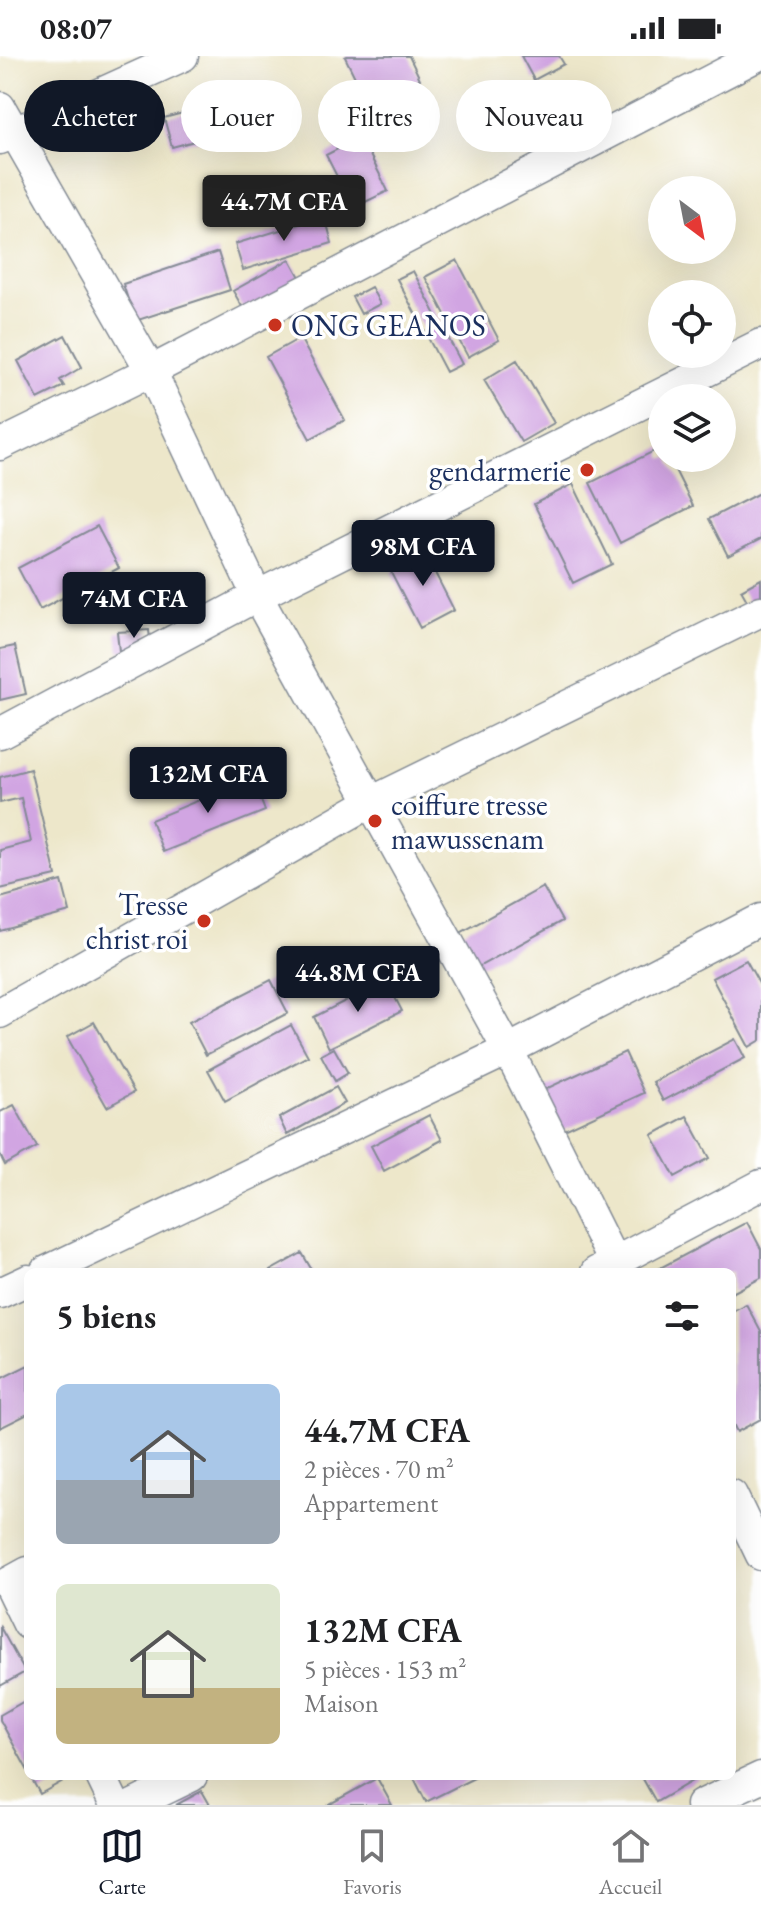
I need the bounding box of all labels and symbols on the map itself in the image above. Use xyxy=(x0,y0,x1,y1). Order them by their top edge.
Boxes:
pin: 44.7M CFA xyxy=(192,175,376,243)
north arrow xyxy=(648,176,736,264)
place label: ONG GEANOS xyxy=(291,306,486,345)
marker: ONG GEANOS xyxy=(266,316,284,334)
place label: gendarmerie xyxy=(429,451,571,490)
marker: gendarmerie xyxy=(578,461,596,479)
pin: 98M CFA xyxy=(349,520,497,588)
pin: 74M CFA xyxy=(60,572,208,640)
pin: 132M CFA xyxy=(125,747,291,815)
place label: coiffure tresse mawussenam xyxy=(391,785,548,858)
marker: coiffure tresse mawussenam xyxy=(366,812,384,830)
place label: Tresse christ roi xyxy=(86,885,188,958)
marker: Tresse christ roi xyxy=(195,912,213,930)
pin: 44.8M CFA xyxy=(266,946,450,1014)

